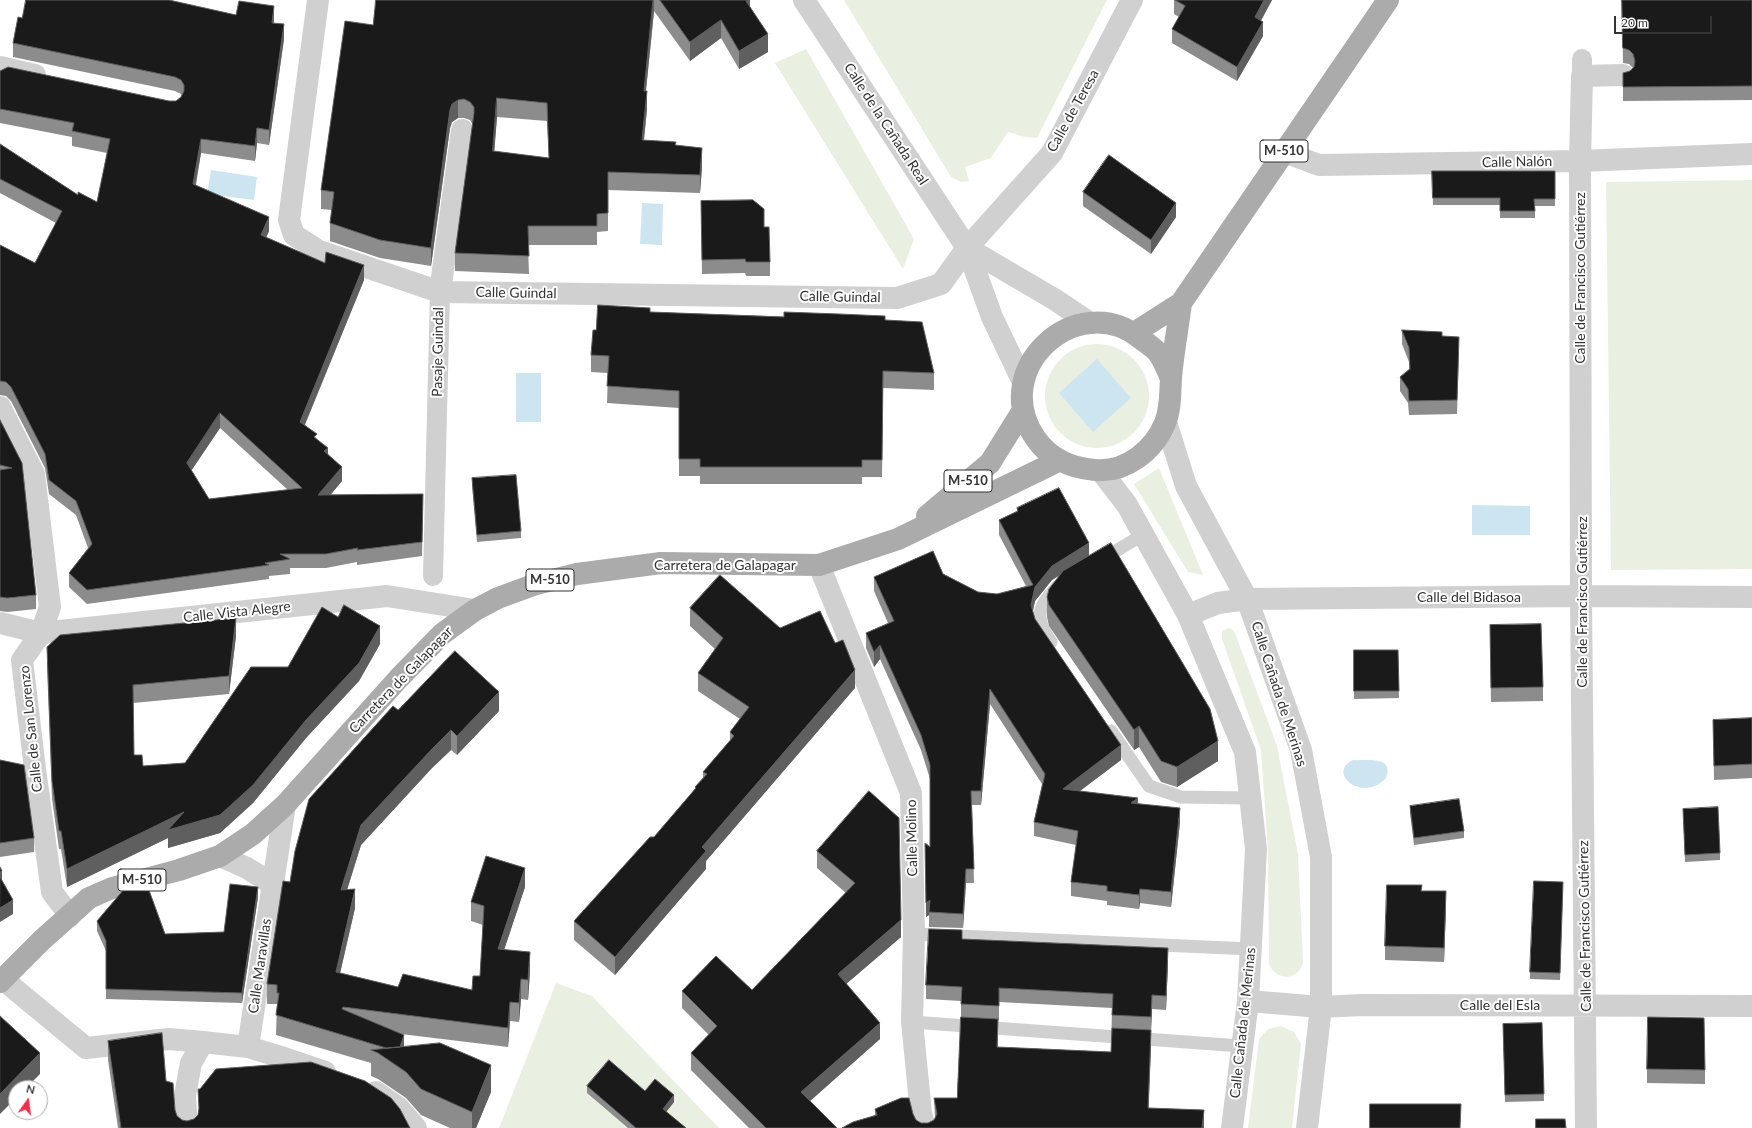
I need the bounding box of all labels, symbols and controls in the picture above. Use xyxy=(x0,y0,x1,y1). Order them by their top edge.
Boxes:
scale bar xyxy=(1616,8,1714,34)
text: 20 m xyxy=(1621,15,1648,30)
street label: Calle de la Cañada Real xyxy=(840,60,932,188)
street label: Calle de Teresa xyxy=(1043,67,1103,155)
road number: M-510 xyxy=(1260,140,1308,162)
street label: Calle Nalón xyxy=(1482,153,1552,171)
street label: Calle de Francisco Gutiérrez xyxy=(1572,192,1588,364)
street label: Calle Guindal xyxy=(475,284,557,302)
street label: Calle Guindal xyxy=(799,288,881,306)
street label: Pasaje Guindal xyxy=(429,307,447,397)
road number: M-510 xyxy=(944,470,992,492)
street label: Calle de Francisco Gutiérrez xyxy=(1574,516,1590,688)
street label: Carretera de Galapagar xyxy=(654,557,796,573)
road number: M-510 xyxy=(526,569,574,591)
street label: Calle del Bidasoa xyxy=(1417,589,1521,605)
street label: Calle Vista Alegre xyxy=(182,598,292,626)
street label: Calle Cañada de Merinas xyxy=(1248,619,1310,769)
street label: Carretera de Galapagar xyxy=(346,623,456,737)
street label: Calle de San Lorenzo xyxy=(16,665,46,793)
street label: Calle Molino xyxy=(903,799,921,877)
street label: Calle de Francisco Gutiérrez xyxy=(1575,840,1595,1012)
road number: M-510 xyxy=(118,869,166,891)
street label: Calle Maravillas xyxy=(245,917,275,1015)
street label: Calle Cañada de Merinas xyxy=(1227,947,1259,1099)
street label: Calle del Esla xyxy=(1460,997,1540,1013)
north arrow xyxy=(8,1080,48,1120)
text: N xyxy=(25,1082,36,1096)

